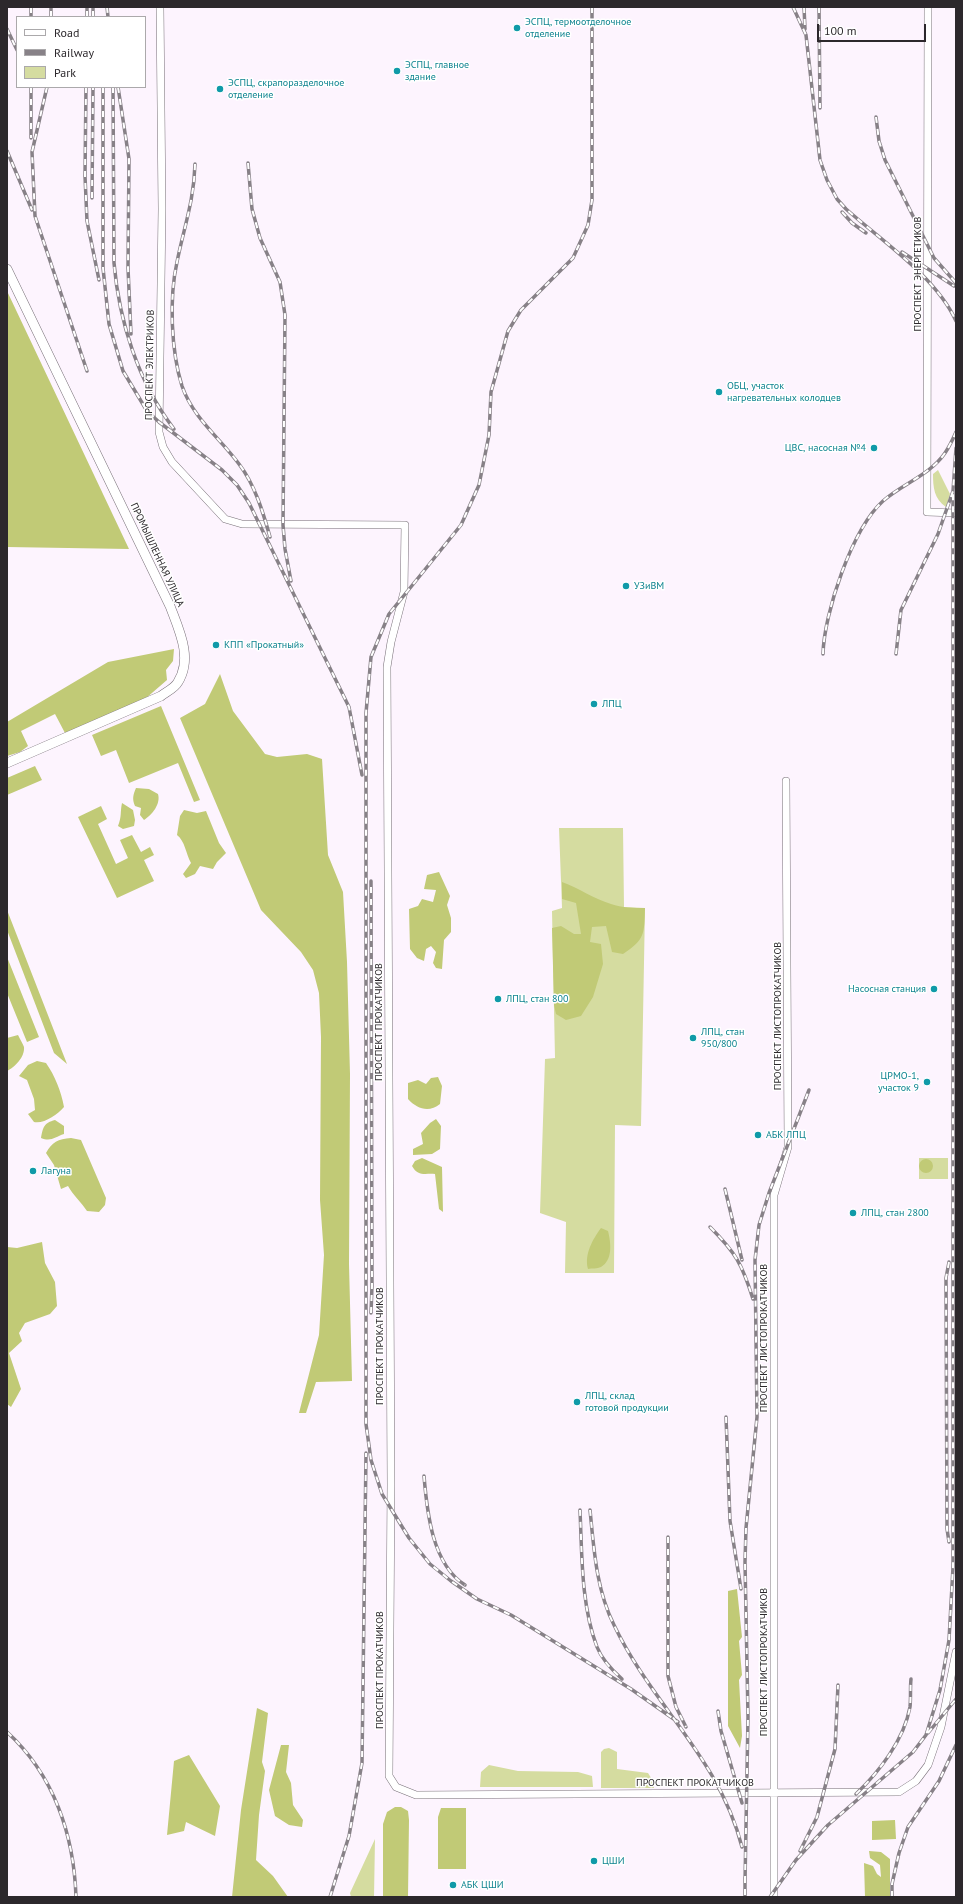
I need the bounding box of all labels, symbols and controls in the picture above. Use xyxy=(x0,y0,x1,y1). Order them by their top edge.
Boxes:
legend xyxy=(16,16,146,88)
place label: ЭСПЦ, термоотделочное отделение xyxy=(525,16,631,40)
scale bar xyxy=(819,16,928,42)
marker: ЭСПЦ, термоотделочное отделение xyxy=(512,23,522,33)
text: 100 m xyxy=(824,23,857,38)
text: Road xyxy=(54,25,79,40)
text: Railway xyxy=(54,45,94,60)
place label: ЭСПЦ, главное здание xyxy=(405,59,469,82)
text: Park xyxy=(54,65,76,80)
marker: ЭСПЦ, главное здание xyxy=(392,66,402,76)
place label: ЭСПЦ, скрапоразделочное отделение xyxy=(228,77,344,100)
marker: ЭСПЦ, скрапоразделочное отделение xyxy=(215,84,225,94)
street label: ПРОСПЕКТ ЭНЕРГЕТИКОВ xyxy=(912,217,924,331)
street label: ПРОСПЕКТ ЭЛЕКТРИКОВ xyxy=(143,310,157,420)
place label: ОБЦ, участок нагревательных колодцев xyxy=(727,380,841,404)
marker: ОБЦ, участок нагревательных колодцев xyxy=(714,387,724,397)
place label: ЦВС, насосная №4 xyxy=(785,442,866,454)
marker: ЦВС, насосная №4 xyxy=(869,443,879,453)
street label: ПРОМЫШЛЕННАЯ УЛИЦА xyxy=(128,501,186,609)
place label: УЗиВМ xyxy=(634,580,664,592)
marker: УЗиВМ xyxy=(621,581,631,591)
place label: КПП «Прокатный» xyxy=(224,639,304,651)
marker: КПП «Прокатный» xyxy=(211,640,221,650)
place label: ЛПЦ xyxy=(602,698,622,710)
marker: ЛПЦ xyxy=(589,699,599,709)
street label: ПРОСПЕКТ ЛИСТОПРОКАТЧИКОВ xyxy=(772,942,784,1090)
street label: ПРОСПЕКТ ПРОКАТЧИКОВ xyxy=(373,963,385,1081)
place label: Насосная станция xyxy=(848,983,926,995)
marker: Насосная станция xyxy=(929,984,939,994)
place label: ЛПЦ, стан 800 xyxy=(506,993,568,1005)
marker: ЛПЦ, стан 800 xyxy=(493,994,503,1004)
place label: ЛПЦ, стан 950/800 xyxy=(701,1026,744,1050)
marker: ЛПЦ, стан 950/800 xyxy=(688,1033,698,1043)
place label: ЦРМО-1, участок 9 xyxy=(878,1070,919,1094)
marker: ЦРМО-1, участок 9 xyxy=(922,1077,932,1087)
place label: АБК ЛПЦ xyxy=(766,1129,806,1141)
marker: АБК ЛПЦ xyxy=(753,1130,763,1140)
place label: Лагуна xyxy=(41,1165,71,1177)
marker: Лагуна xyxy=(28,1166,38,1176)
place label: ЛПЦ, стан 2800 xyxy=(861,1207,929,1219)
marker: ЛПЦ, стан 2800 xyxy=(848,1208,858,1218)
street label: ПРОСПЕКТ ЛИСТОПРОКАТЧИКОВ xyxy=(758,1264,770,1412)
street label: ПРОСПЕКТ ПРОКАТЧИКОВ xyxy=(374,1287,386,1405)
place label: ЛПЦ, склад готовой продукции xyxy=(585,1390,669,1414)
marker: ЛПЦ, склад готовой продукции xyxy=(572,1397,582,1407)
street label: ПРОСПЕКТ ЛИСТОПРОКАТЧИКОВ xyxy=(758,1588,770,1736)
street label: ПРОСПЕКТ ПРОКАТЧИКОВ xyxy=(374,1611,386,1729)
street label: ПРОСПЕКТ ПРОКАТЧИКОВ xyxy=(636,1777,754,1789)
place label: ЦШИ xyxy=(602,1855,624,1867)
marker: ЦШИ xyxy=(589,1856,599,1866)
place label: АБК ЦШИ xyxy=(461,1879,504,1891)
marker: АБК ЦШИ xyxy=(448,1880,458,1890)

